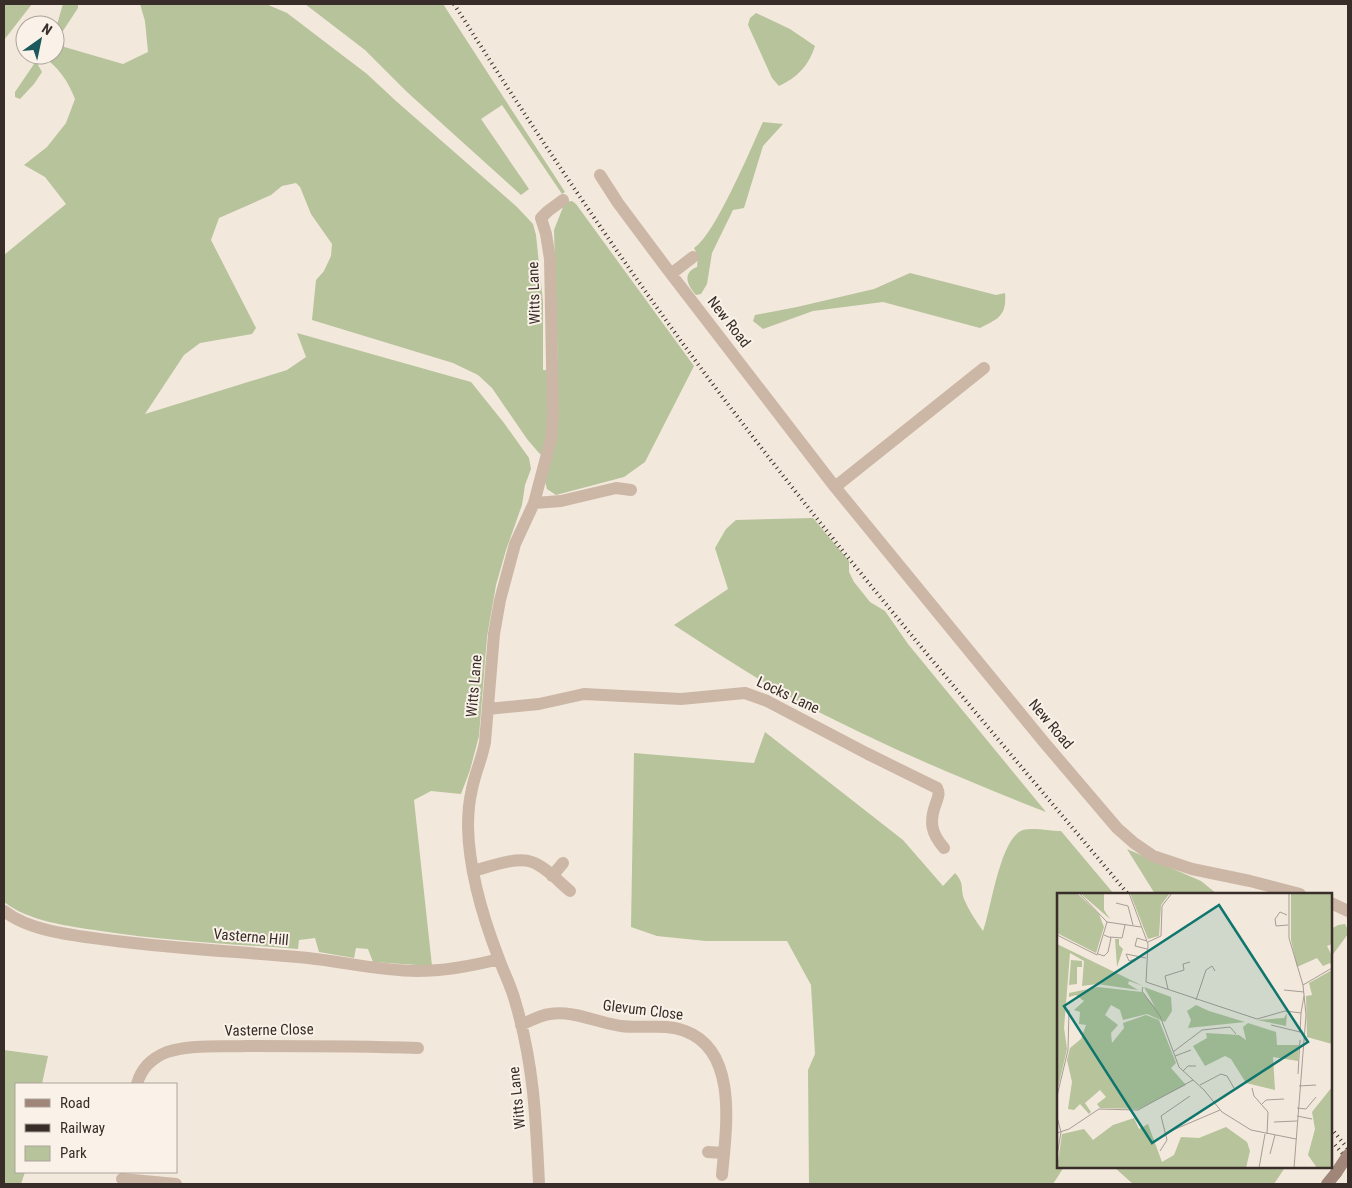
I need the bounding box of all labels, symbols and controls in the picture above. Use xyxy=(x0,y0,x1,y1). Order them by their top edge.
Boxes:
north arrow xyxy=(15,15,65,65)
text: N xyxy=(39,20,55,38)
street label: Witts Lane xyxy=(524,261,544,325)
street label: New Road xyxy=(704,293,754,351)
street label: Witts Lane xyxy=(462,654,486,718)
street label: Locks Lane xyxy=(754,673,822,717)
street label: New Road xyxy=(1025,695,1077,753)
inset map xyxy=(1057,893,1332,1168)
street label: Vasterne Hill xyxy=(213,925,289,949)
street label: Glevum Close xyxy=(602,996,684,1024)
street label: Vasterne Close xyxy=(224,1020,314,1040)
street label: Witts Lane xyxy=(505,1066,529,1130)
legend xyxy=(15,1083,178,1173)
text: Road xyxy=(60,1094,90,1112)
text: Railway xyxy=(60,1119,105,1137)
text: Park xyxy=(60,1144,87,1162)

